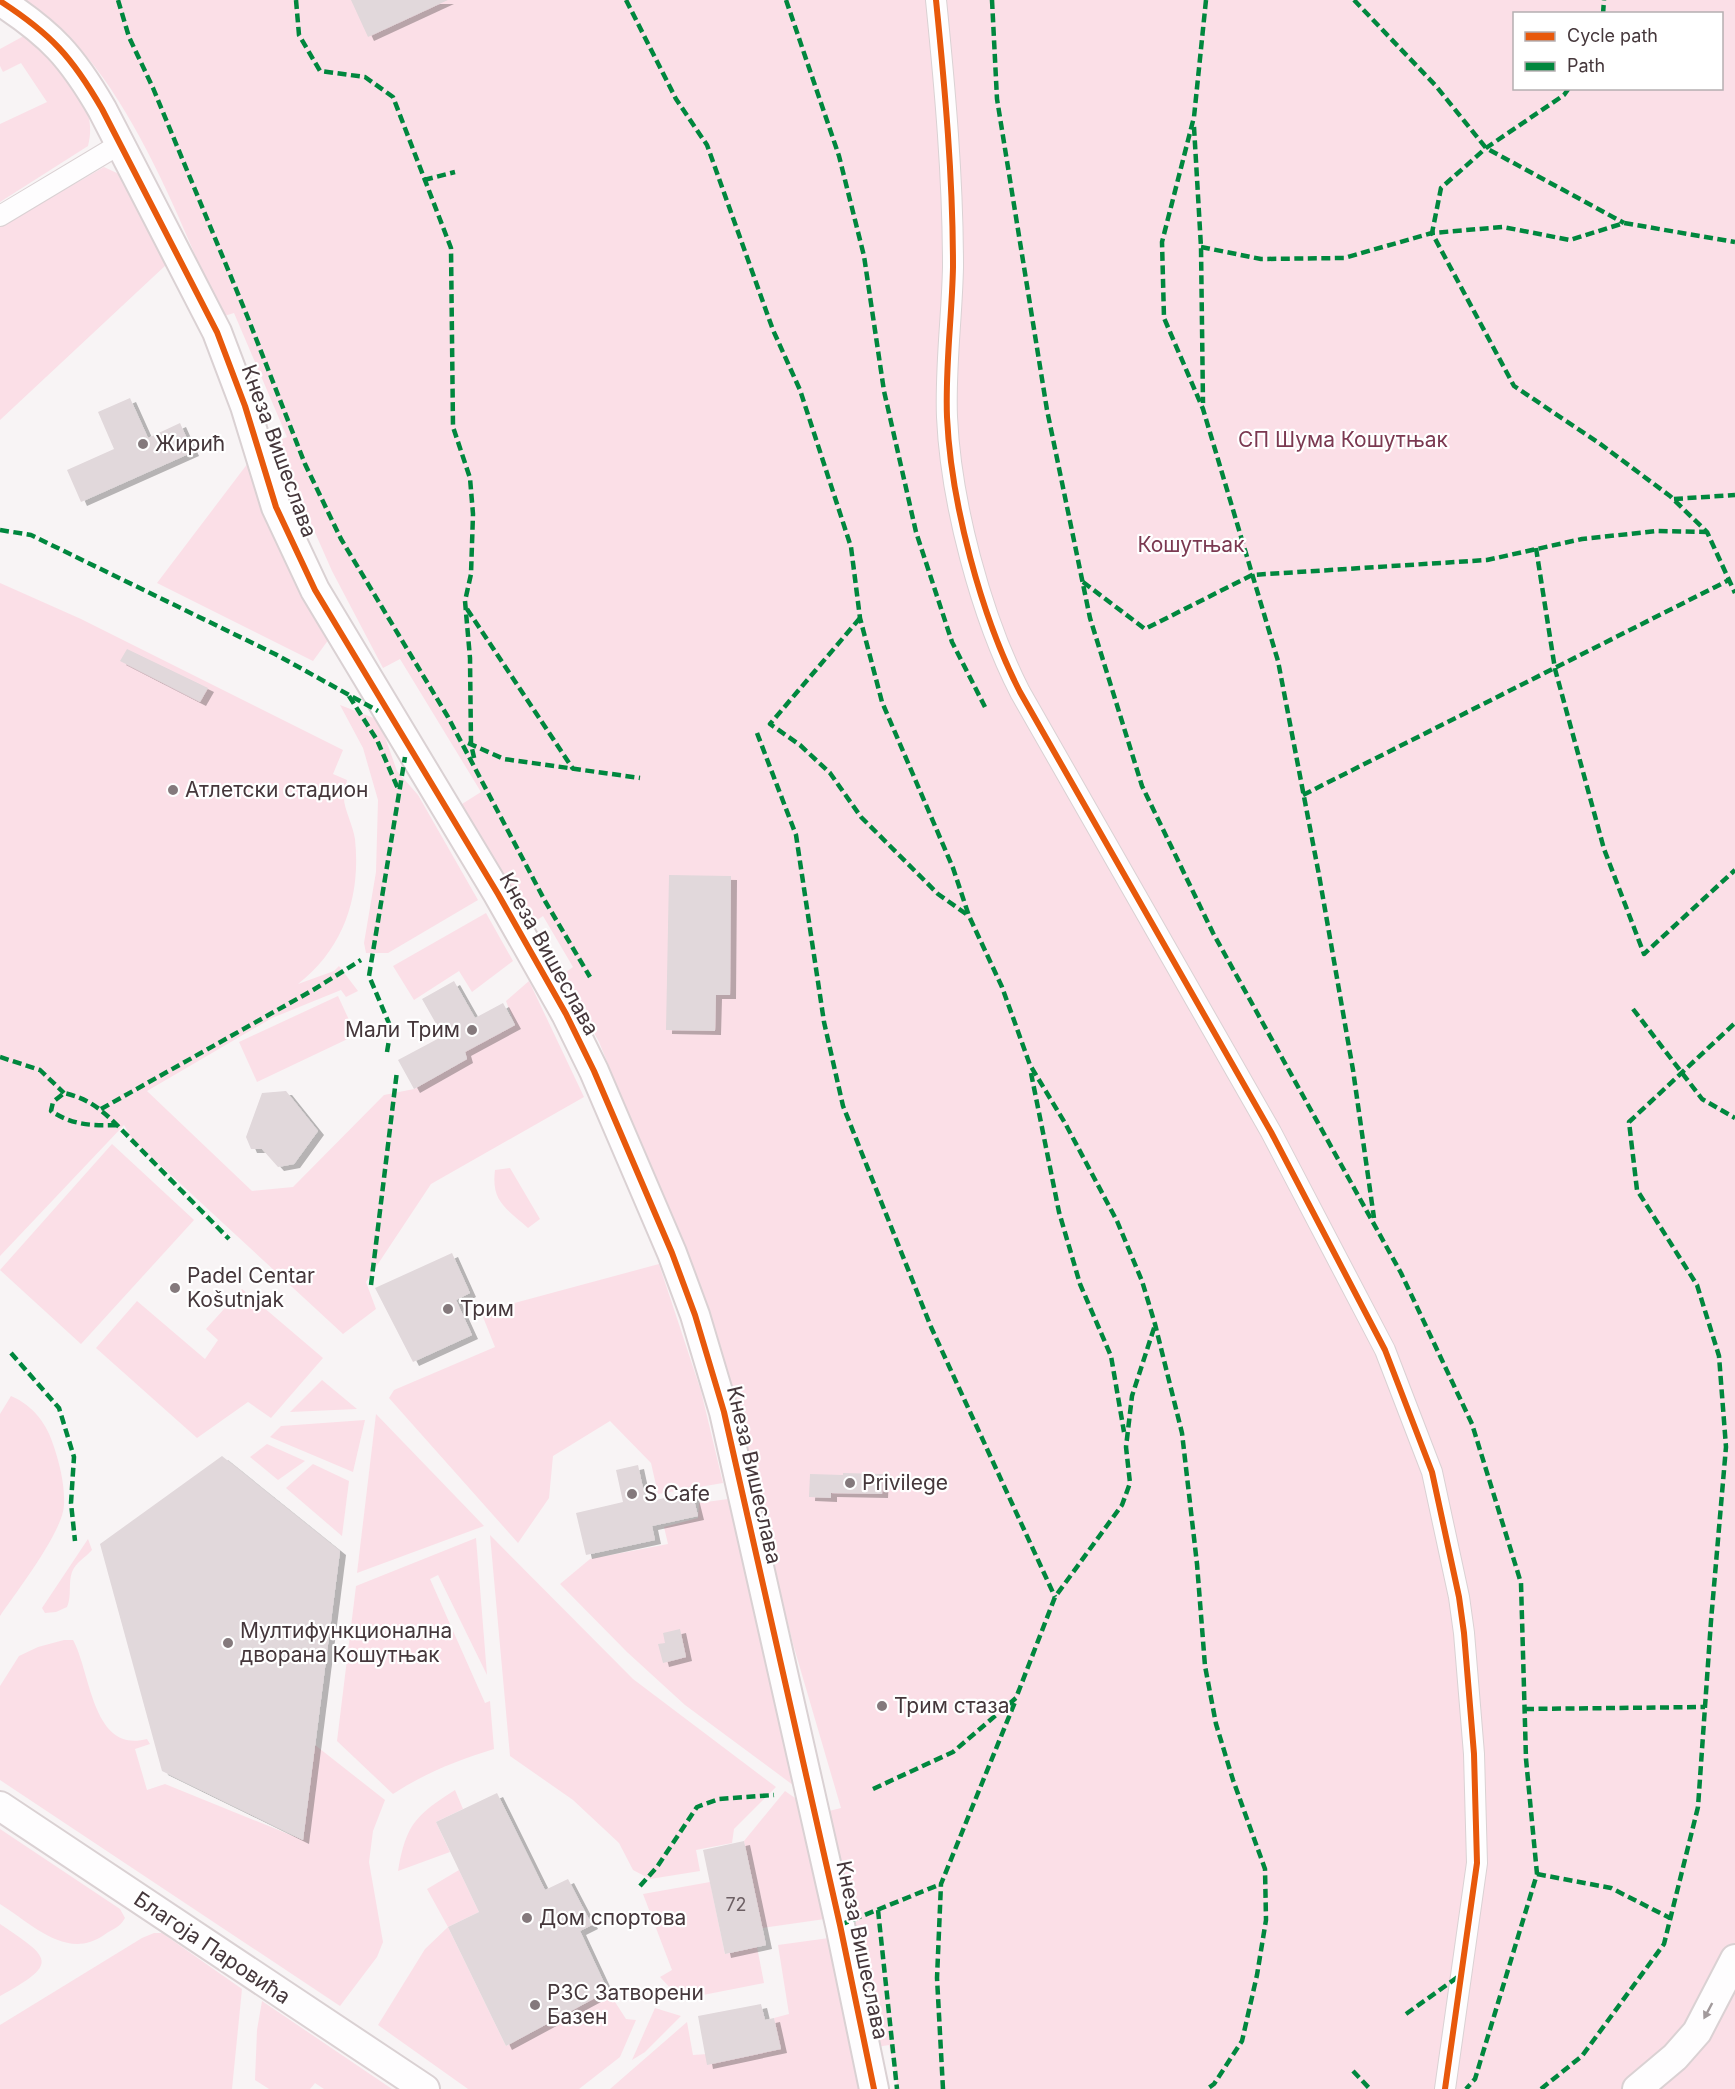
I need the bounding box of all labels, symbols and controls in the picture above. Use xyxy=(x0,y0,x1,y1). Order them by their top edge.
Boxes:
legend xyxy=(1513,12,1723,90)
text: Cycle path xyxy=(1567,25,1658,46)
text: Path xyxy=(1567,55,1605,76)
street label: Кнеза Вишеслава xyxy=(237,361,322,541)
park label: СП Шума Кошутњак xyxy=(1238,427,1449,452)
place label: Жирић xyxy=(155,431,225,456)
marker: Жирић xyxy=(136,437,150,451)
park label: Кошутњак xyxy=(1137,532,1245,557)
place label: Атлетски стадион xyxy=(185,777,369,802)
marker: Атлетски стадион xyxy=(166,783,180,797)
street label: Кнеза Вишеслава xyxy=(494,868,604,1039)
place label: Мали Трим xyxy=(345,1017,460,1042)
marker: Мали Трим xyxy=(465,1023,479,1037)
place label: Padel Centar Košutnjak xyxy=(187,1263,315,1312)
marker: Padel Centar Košutnjak xyxy=(168,1281,182,1295)
place label: Трим xyxy=(460,1296,514,1321)
marker: Трим xyxy=(441,1302,455,1316)
street label: Кнеза Вишеслава xyxy=(722,1383,787,1566)
place label: Privilege xyxy=(862,1470,948,1495)
marker: Privilege xyxy=(843,1476,857,1490)
place label: S Cafe xyxy=(644,1481,710,1506)
marker: S Cafe xyxy=(625,1487,639,1501)
place label: Мултифункционална дворана Кошутњак xyxy=(240,1618,452,1667)
marker: Мултифункционална дворана Кошутњак xyxy=(221,1636,235,1650)
place label: Трим стаза xyxy=(894,1693,1009,1718)
marker: Трим стаза xyxy=(875,1699,889,1713)
street label: Кнеза Вишеслава xyxy=(831,1858,894,2042)
street label: Благоја Паровића xyxy=(129,1886,295,2009)
house number: 72 xyxy=(725,1894,747,1915)
place label: Дом спортова xyxy=(539,1905,686,1930)
marker: Дом спортова xyxy=(520,1911,534,1925)
place label: РЗС Затворени Базен xyxy=(547,1980,704,2029)
marker: РЗС Затворени Базен xyxy=(528,1998,542,2012)
one-way arrow xyxy=(1703,2003,1713,2020)

